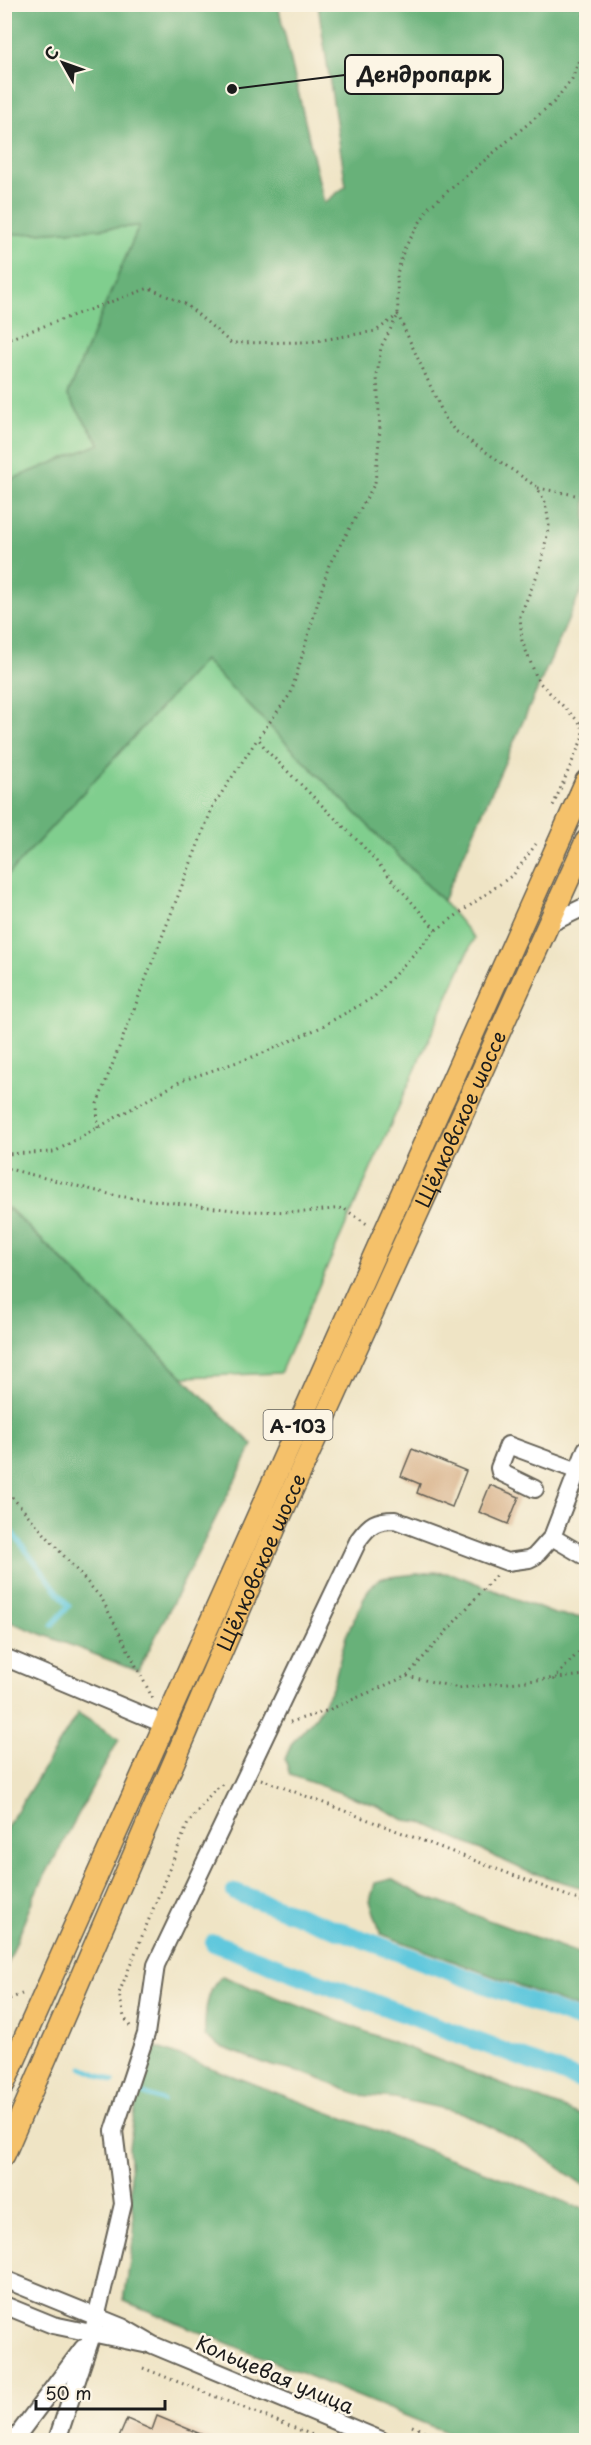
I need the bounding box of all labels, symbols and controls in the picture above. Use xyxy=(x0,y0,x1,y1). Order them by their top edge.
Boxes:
north arrow xyxy=(33,33,93,93)
text: С xyxy=(38,40,64,65)
callout: Дендропарк xyxy=(345,55,503,94)
text: Дендропарк xyxy=(356,57,492,89)
street label: Щёлковское шоссе xyxy=(407,1026,513,1212)
road number: А-103 xyxy=(264,1410,332,1440)
street label: Щёлковское шоссе xyxy=(209,1468,313,1656)
street label: Кольцевая улица xyxy=(191,2327,359,2421)
scale bar xyxy=(36,2373,165,2411)
text: 50 m xyxy=(45,2379,92,2406)

